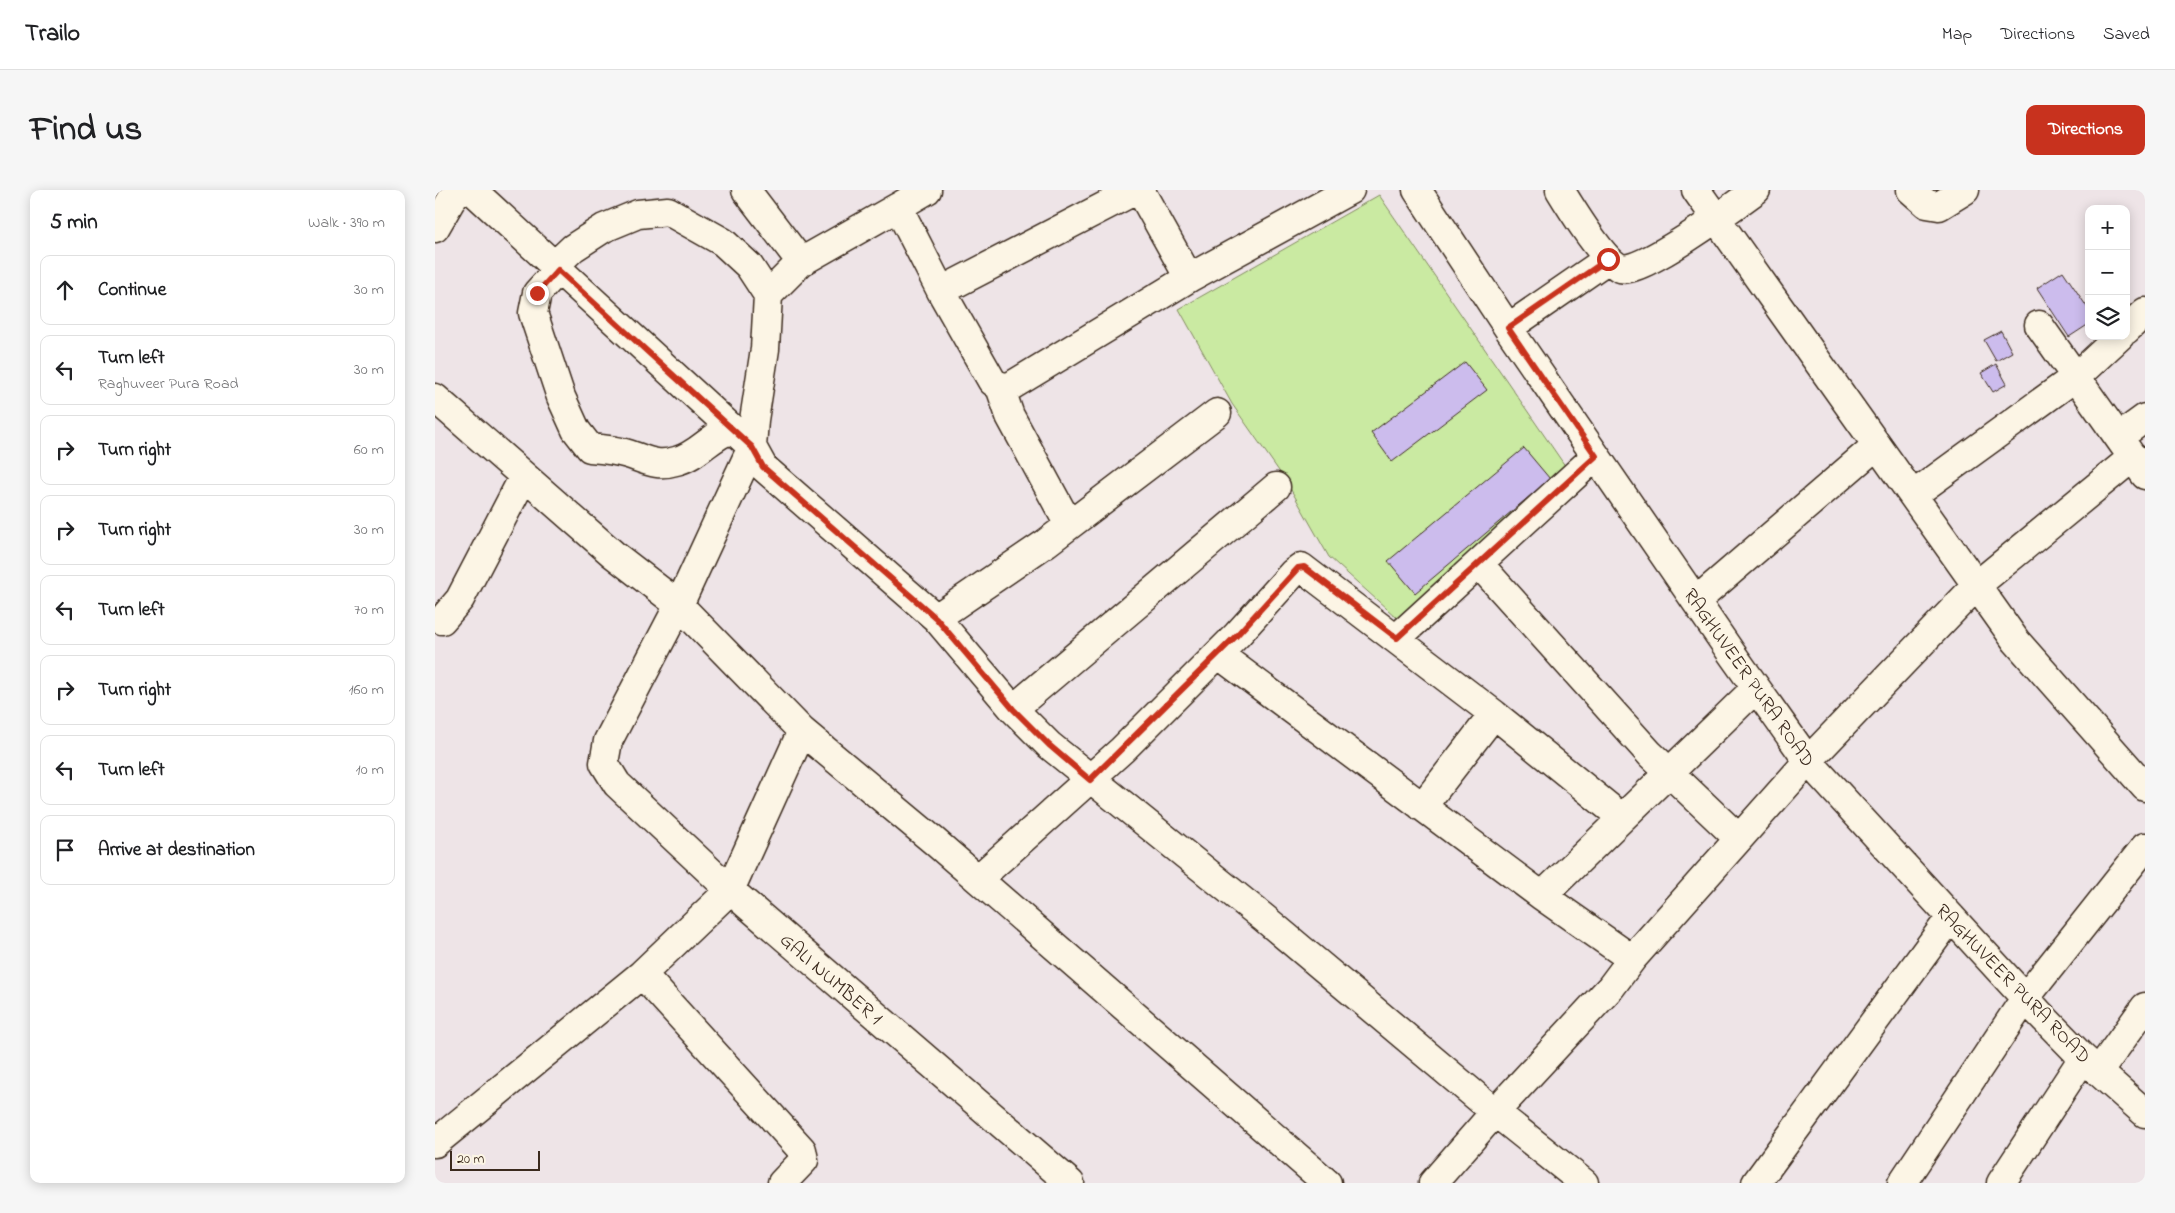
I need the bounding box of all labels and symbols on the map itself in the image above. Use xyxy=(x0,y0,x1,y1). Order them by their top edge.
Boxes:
route start xyxy=(1597,248,1620,271)
route end xyxy=(526,282,549,305)
street label: RAGHUVEER PURA ROAD xyxy=(1675,583,1821,774)
street label: RAGHUVEER PURA ROAD xyxy=(1928,898,2097,1071)
street label: GALI NUMBER 1 xyxy=(772,927,888,1033)
scale bar xyxy=(450,1148,540,1171)

